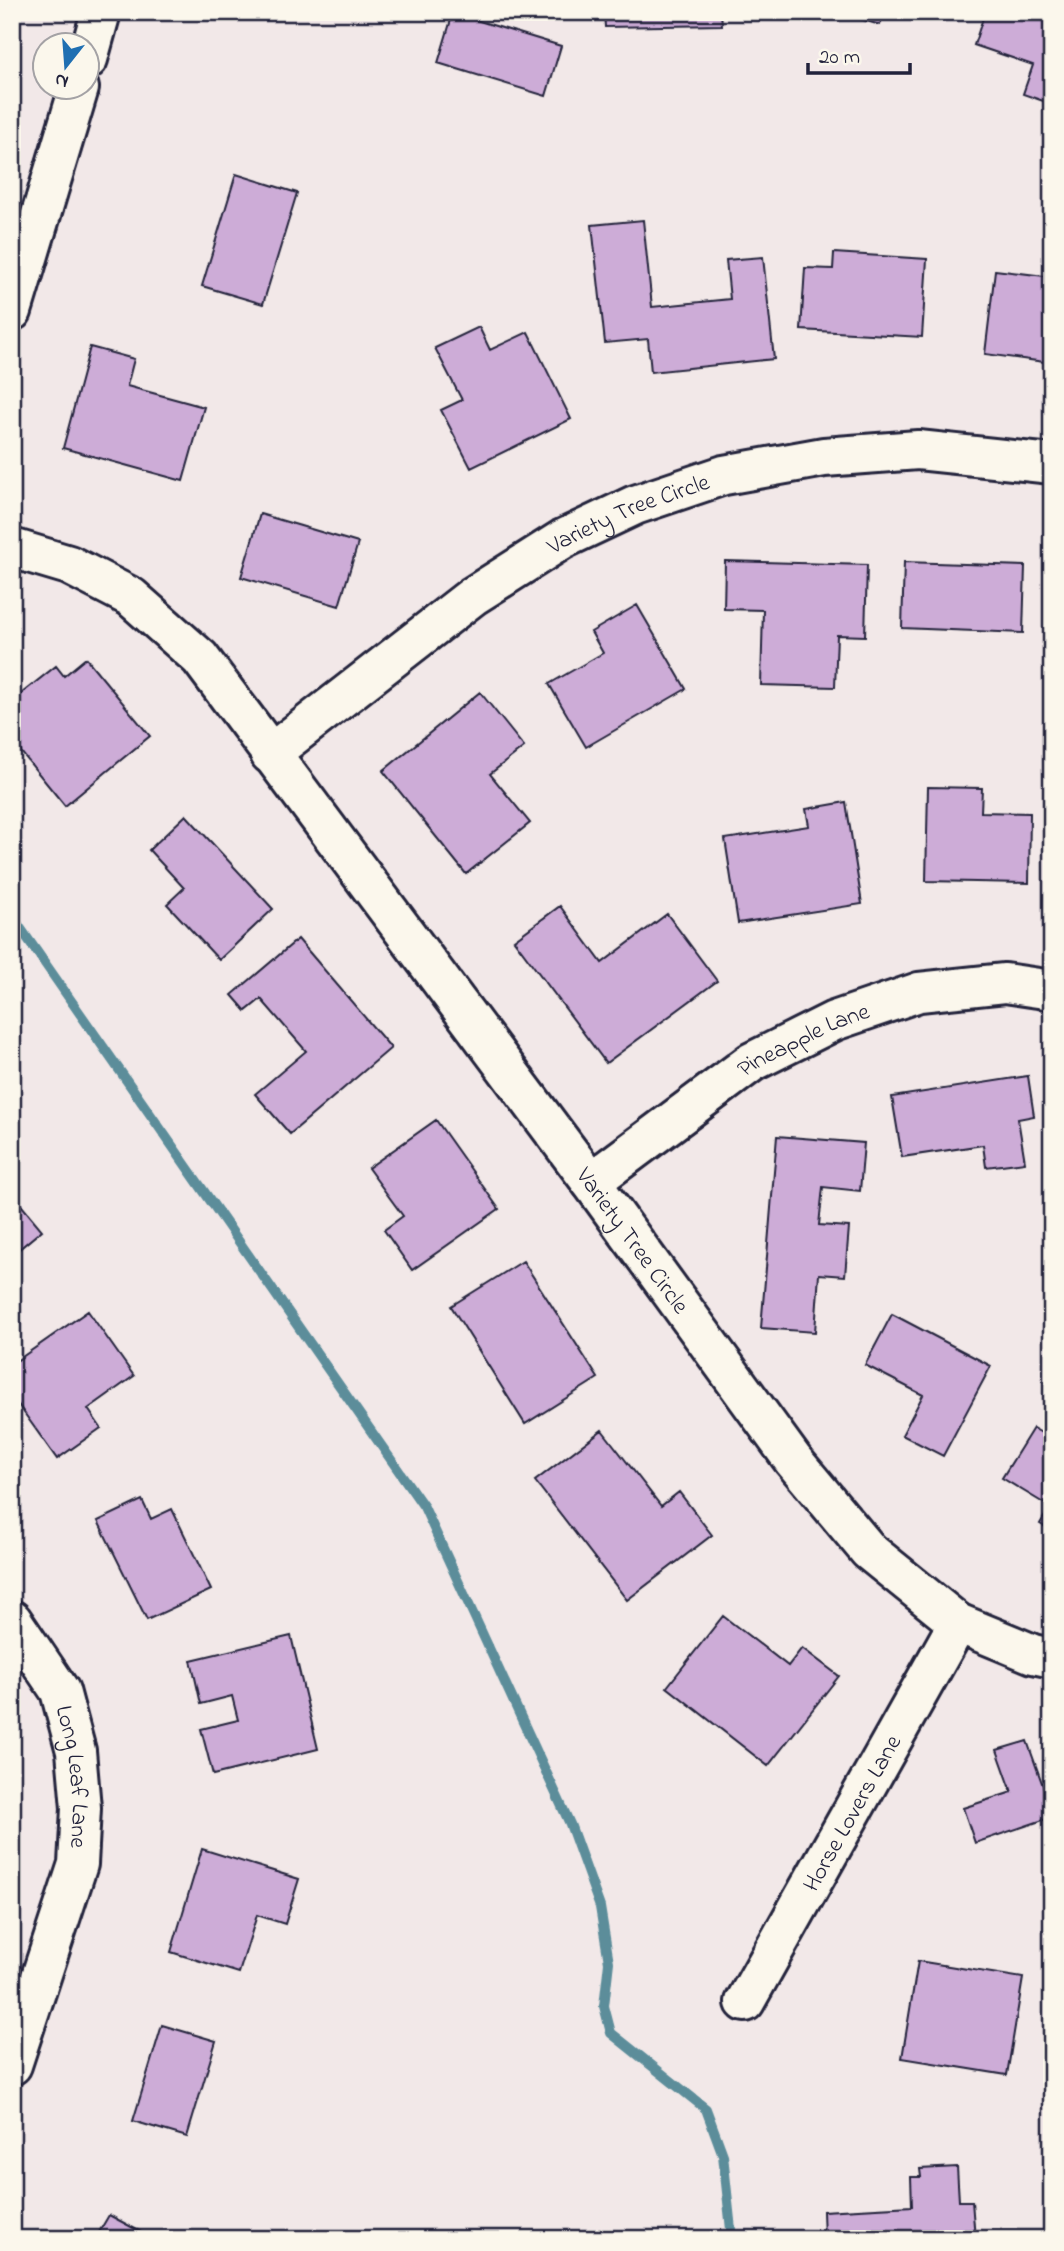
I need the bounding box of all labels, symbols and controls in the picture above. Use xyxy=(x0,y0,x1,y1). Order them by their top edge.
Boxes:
north arrow xyxy=(32,32,102,102)
scale bar xyxy=(808,32,910,76)
text: 20 m xyxy=(819,43,860,73)
text: N xyxy=(52,65,72,95)
street label: Variety Tree Circle xyxy=(540,466,715,565)
street label: Pineapple Lane xyxy=(731,995,875,1087)
street label: Variety Tree Circle xyxy=(565,1160,696,1322)
street label: Long Leaf Lane xyxy=(45,1702,96,1849)
street label: Horse Lovers Lane xyxy=(795,1729,912,1899)

